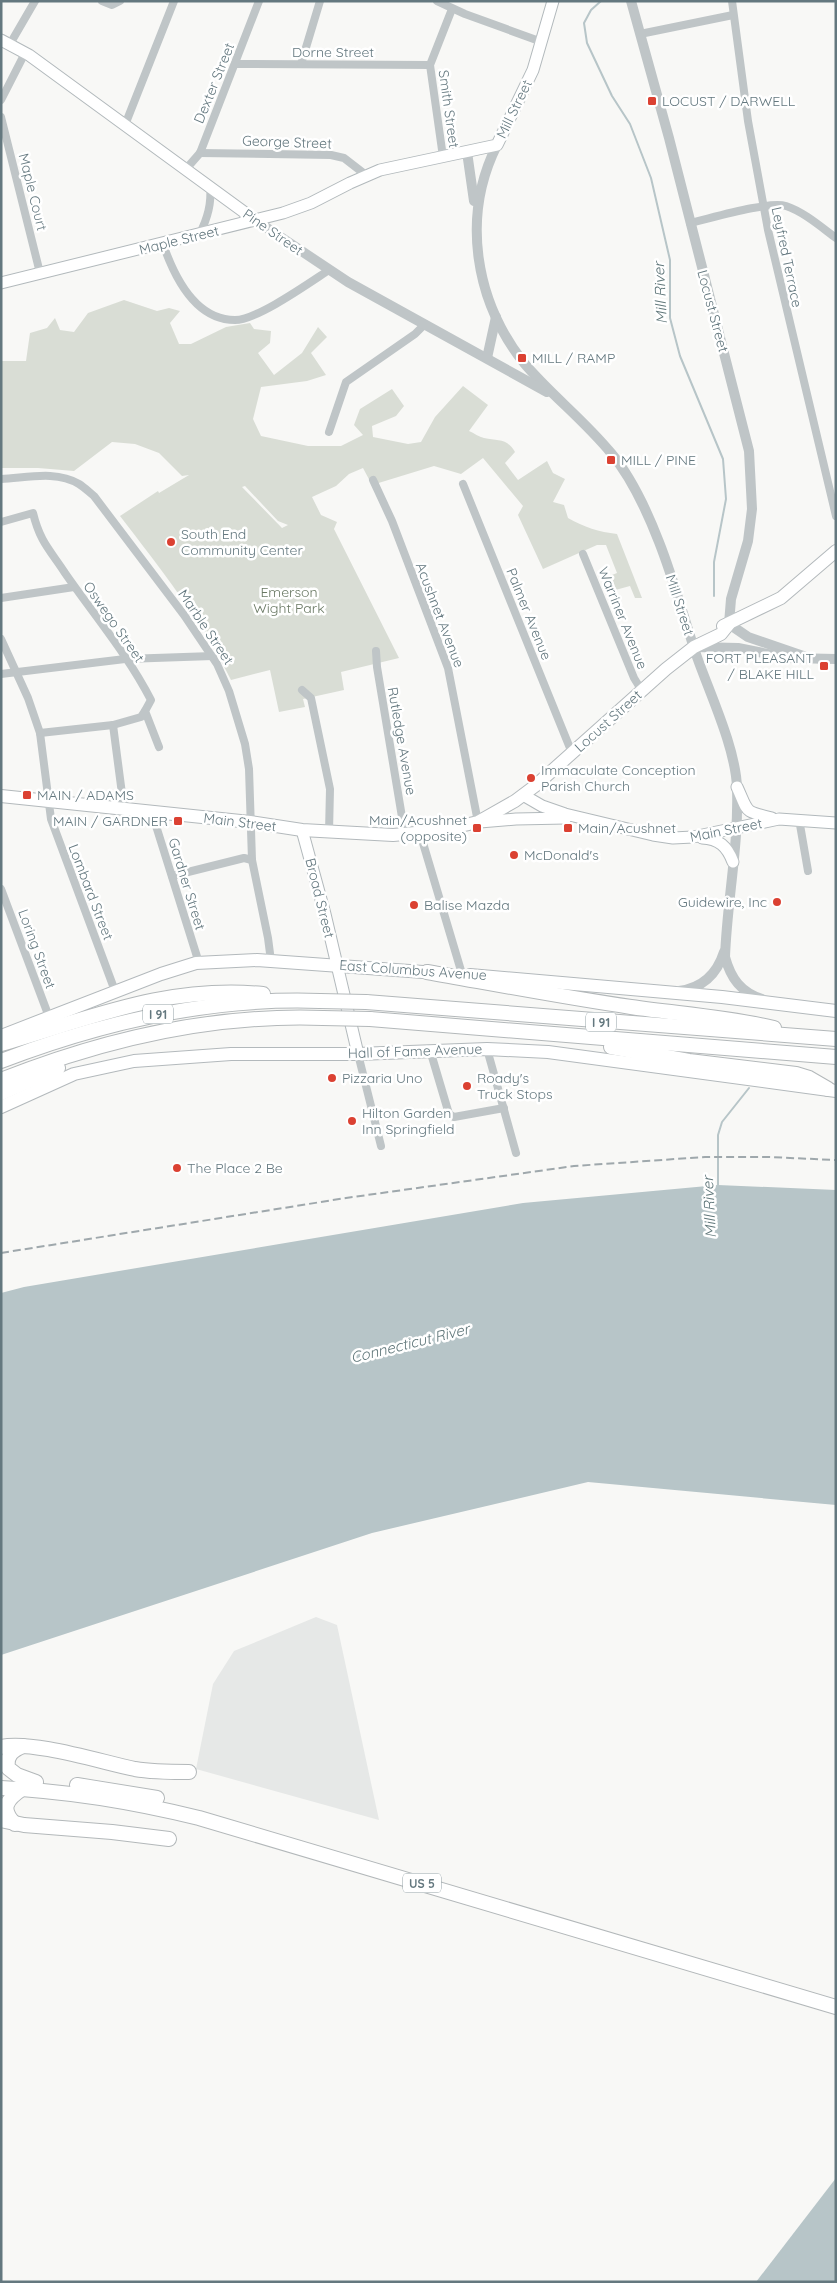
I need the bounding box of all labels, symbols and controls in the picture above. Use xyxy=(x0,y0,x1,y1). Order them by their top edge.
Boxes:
street label: Dexter Street xyxy=(190,40,238,126)
street label: Dorne Street xyxy=(292,43,374,61)
street label: Smith Street xyxy=(435,69,463,149)
street label: Mill Street xyxy=(492,76,536,141)
place label: LOCUST / DARWELL xyxy=(662,92,796,110)
marker: LOCUST / DARWELL xyxy=(646,95,658,107)
street label: George Street xyxy=(242,131,332,153)
street label: Maple Court xyxy=(15,151,51,233)
street label: Pine Street xyxy=(239,205,307,259)
street label: Leyfred Terrace xyxy=(768,205,806,309)
street label: Maple Street xyxy=(137,221,221,259)
water label: Mill River xyxy=(649,259,671,324)
street label: Locust Street xyxy=(693,268,733,354)
place label: MILL / RAMP xyxy=(532,349,615,367)
marker: MILL / RAMP xyxy=(516,352,528,364)
place label: MILL / PINE xyxy=(621,451,696,469)
marker: MILL / PINE xyxy=(605,454,617,466)
place label: South End Community Center xyxy=(181,525,303,559)
marker: South End Community Center xyxy=(165,536,177,548)
street label: Acushnet Avenue xyxy=(412,560,468,670)
street label: Warriner Avenue xyxy=(594,564,652,672)
street label: Palmer Avenue xyxy=(502,565,556,663)
street label: Mill Street xyxy=(662,572,698,638)
street label: Oswego Street xyxy=(79,578,149,666)
park label: Emerson Wight Park xyxy=(253,583,325,617)
street label: Marble Street xyxy=(174,586,238,668)
place label: FORT PLEASANT / BLAKE HILL xyxy=(706,649,815,683)
marker: FORT PLEASANT / BLAKE HILL xyxy=(818,660,830,672)
street label: Rutledge Avenue xyxy=(384,686,420,797)
street label: Locust Street xyxy=(571,686,646,756)
place label: Immaculate Conception Parish Church xyxy=(541,761,695,795)
marker: Immaculate Conception Parish Church xyxy=(525,772,537,784)
place label: MAIN / ADAMS xyxy=(37,786,134,804)
marker: MAIN / ADAMS xyxy=(21,789,33,801)
street label: Main Street xyxy=(203,809,278,835)
place label: Main/Acushnet (opposite) xyxy=(369,811,467,845)
place label: MAIN / GARDNER xyxy=(53,812,168,830)
street label: Main Street xyxy=(688,814,764,846)
marker: MAIN / GARDNER xyxy=(172,815,184,827)
place label: Main/Acushnet xyxy=(578,819,676,837)
marker: Main/Acushnet (opposite) xyxy=(471,822,483,834)
marker: Main/Acushnet xyxy=(562,822,574,834)
street label: Gardner Street xyxy=(164,836,210,933)
street label: Lombard Street xyxy=(64,841,118,943)
place label: McDonald's xyxy=(524,846,599,864)
marker: McDonald's xyxy=(508,849,520,861)
street label: Broad Street xyxy=(301,856,339,940)
place label: Guidewire, Inc xyxy=(678,893,767,911)
place label: Balise Mazda xyxy=(424,896,510,914)
marker: Guidewire, Inc xyxy=(771,896,783,908)
marker: Balise Mazda xyxy=(408,899,420,911)
street label: Loring Street xyxy=(14,907,60,991)
street label: East Columbus Avenue xyxy=(339,956,487,984)
road number: I 91 xyxy=(143,1004,173,1024)
road number: I 91 xyxy=(586,1012,616,1032)
street label: Hall of Fame Avenue xyxy=(347,1040,483,1062)
place label: Pizzaria Uno xyxy=(342,1069,422,1087)
place label: Roady's Truck Stops xyxy=(477,1069,553,1103)
marker: Pizzaria Uno xyxy=(326,1072,338,1084)
marker: Roady's Truck Stops xyxy=(461,1080,473,1092)
place label: Hilton Garden Inn Springfield xyxy=(362,1104,455,1138)
marker: Hilton Garden Inn Springfield xyxy=(346,1115,358,1127)
place label: The Place 2 Be xyxy=(187,1159,283,1177)
marker: The Place 2 Be xyxy=(171,1162,183,1174)
water label: Mill River xyxy=(698,1173,720,1238)
water label: Connecticut River xyxy=(349,1319,473,1367)
road number: US 5 xyxy=(403,1874,441,1892)

